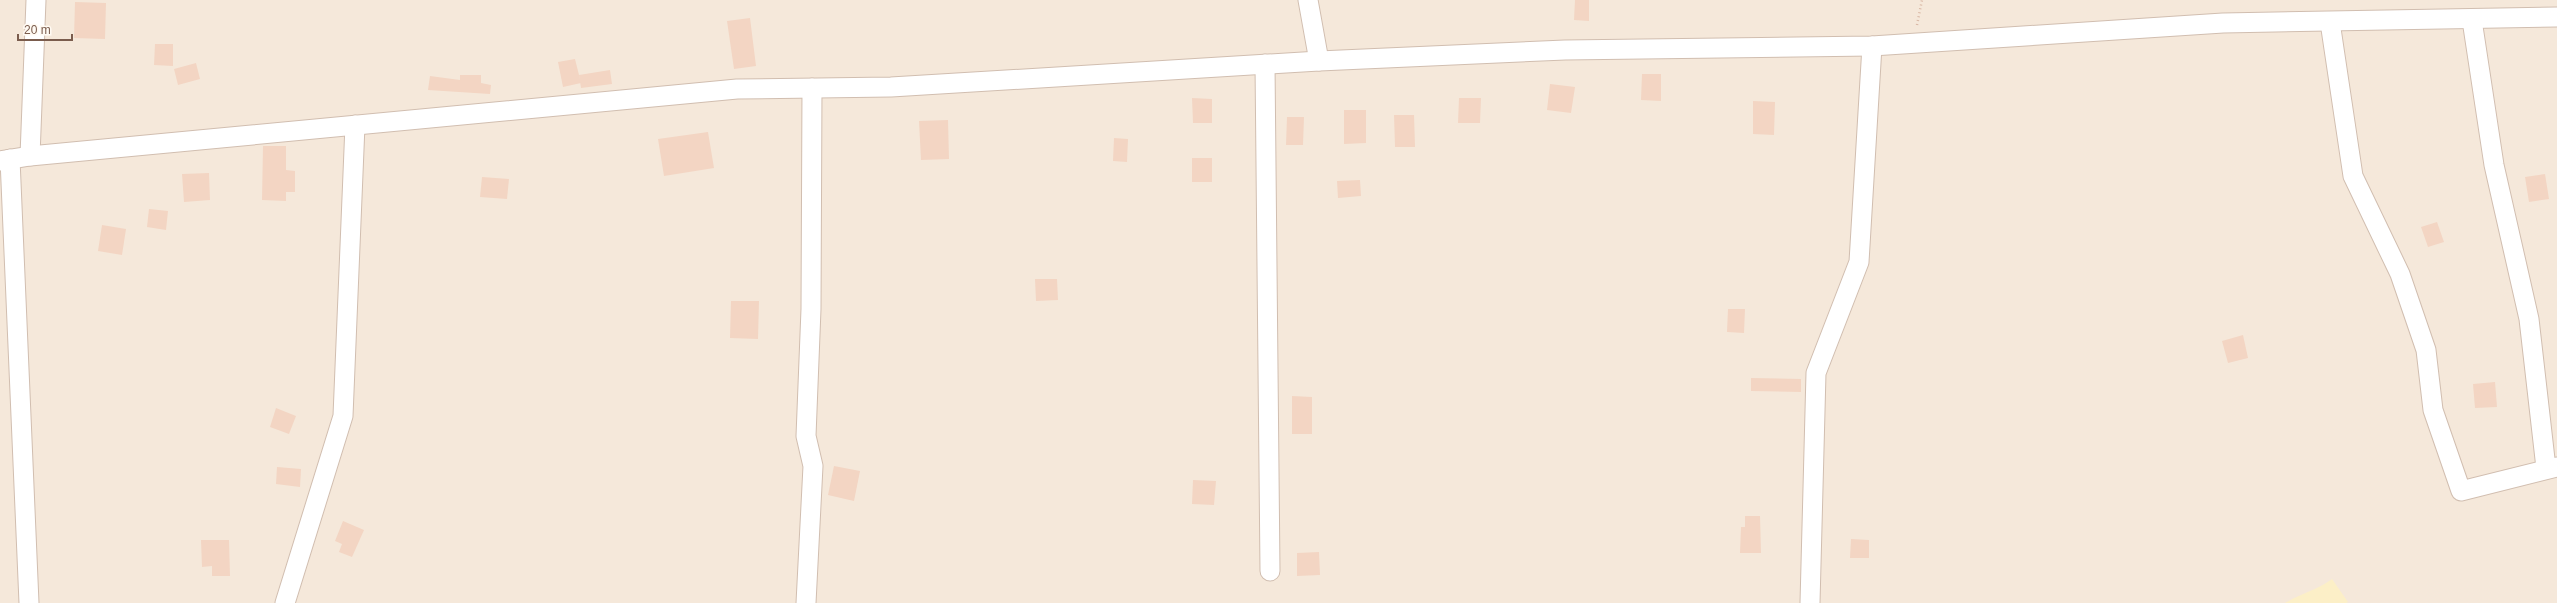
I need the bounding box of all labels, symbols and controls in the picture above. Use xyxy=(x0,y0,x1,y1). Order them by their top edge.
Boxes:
scale bar xyxy=(18,16,72,42)
text: 20 m xyxy=(24,23,51,37)

